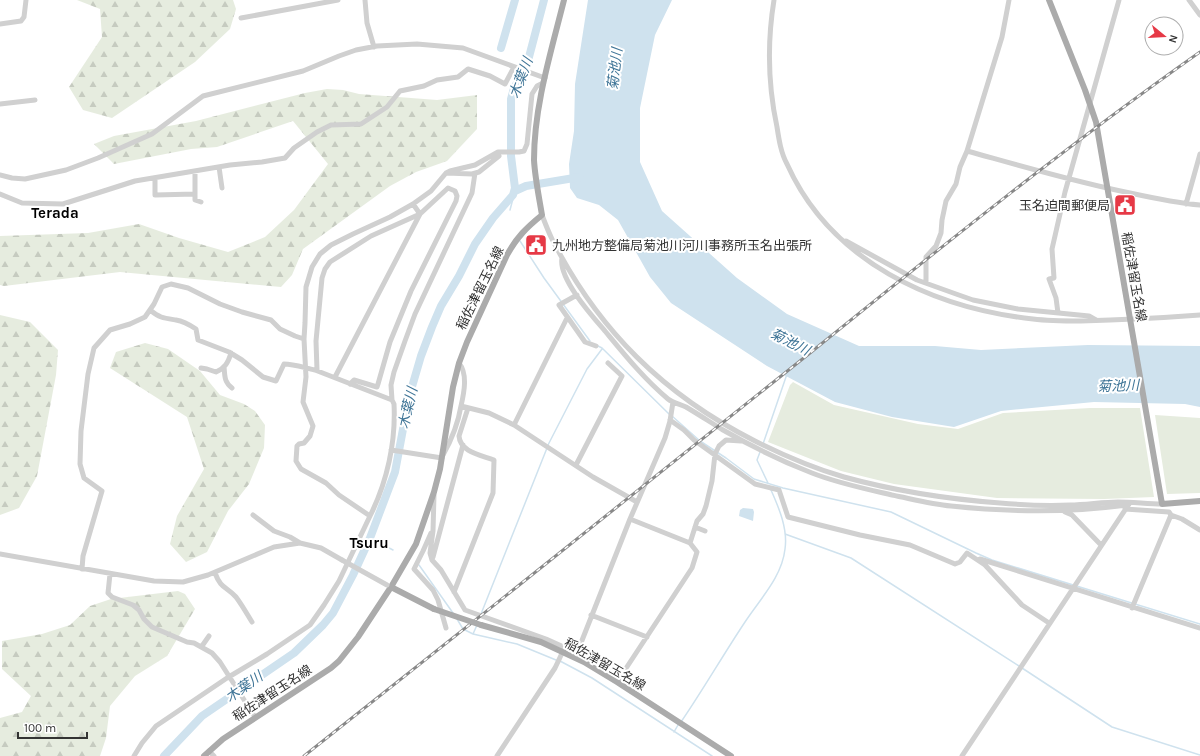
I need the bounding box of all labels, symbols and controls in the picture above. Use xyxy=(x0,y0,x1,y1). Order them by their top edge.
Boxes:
north arrow xyxy=(1144,16,1184,56)
text: N xyxy=(1166,33,1180,45)
water label: 菊池川 xyxy=(604,45,626,91)
water label: 木葉川 xyxy=(506,53,537,101)
public building icon: 玉名迫間郵便局 xyxy=(1112,192,1138,218)
place label: 玉名迫間郵便局 xyxy=(1019,198,1110,213)
district label: Terada xyxy=(31,204,79,222)
street label: 稲佐津留玉名線 xyxy=(1119,231,1149,323)
public building icon: 九州地方整備局菊池川河川事務所玉名出張所 xyxy=(523,232,549,258)
place label: 九州地方整備局菊池川河川事務所玉名出張所 xyxy=(552,238,812,253)
street label: 稲佐津留玉名線 xyxy=(453,244,507,332)
water label: 菊池川 xyxy=(767,325,814,360)
water label: 菊池川 xyxy=(1097,377,1141,395)
water label: 木葉川 xyxy=(395,384,421,430)
district label: Tsuru xyxy=(349,534,389,552)
street label: 稲佐津留玉名線 xyxy=(562,635,648,693)
street label: 稲佐津留玉名線 xyxy=(230,662,314,724)
water label: 木葉川 xyxy=(222,667,268,706)
scale bar xyxy=(18,714,87,740)
text: 100 m xyxy=(24,721,56,735)

